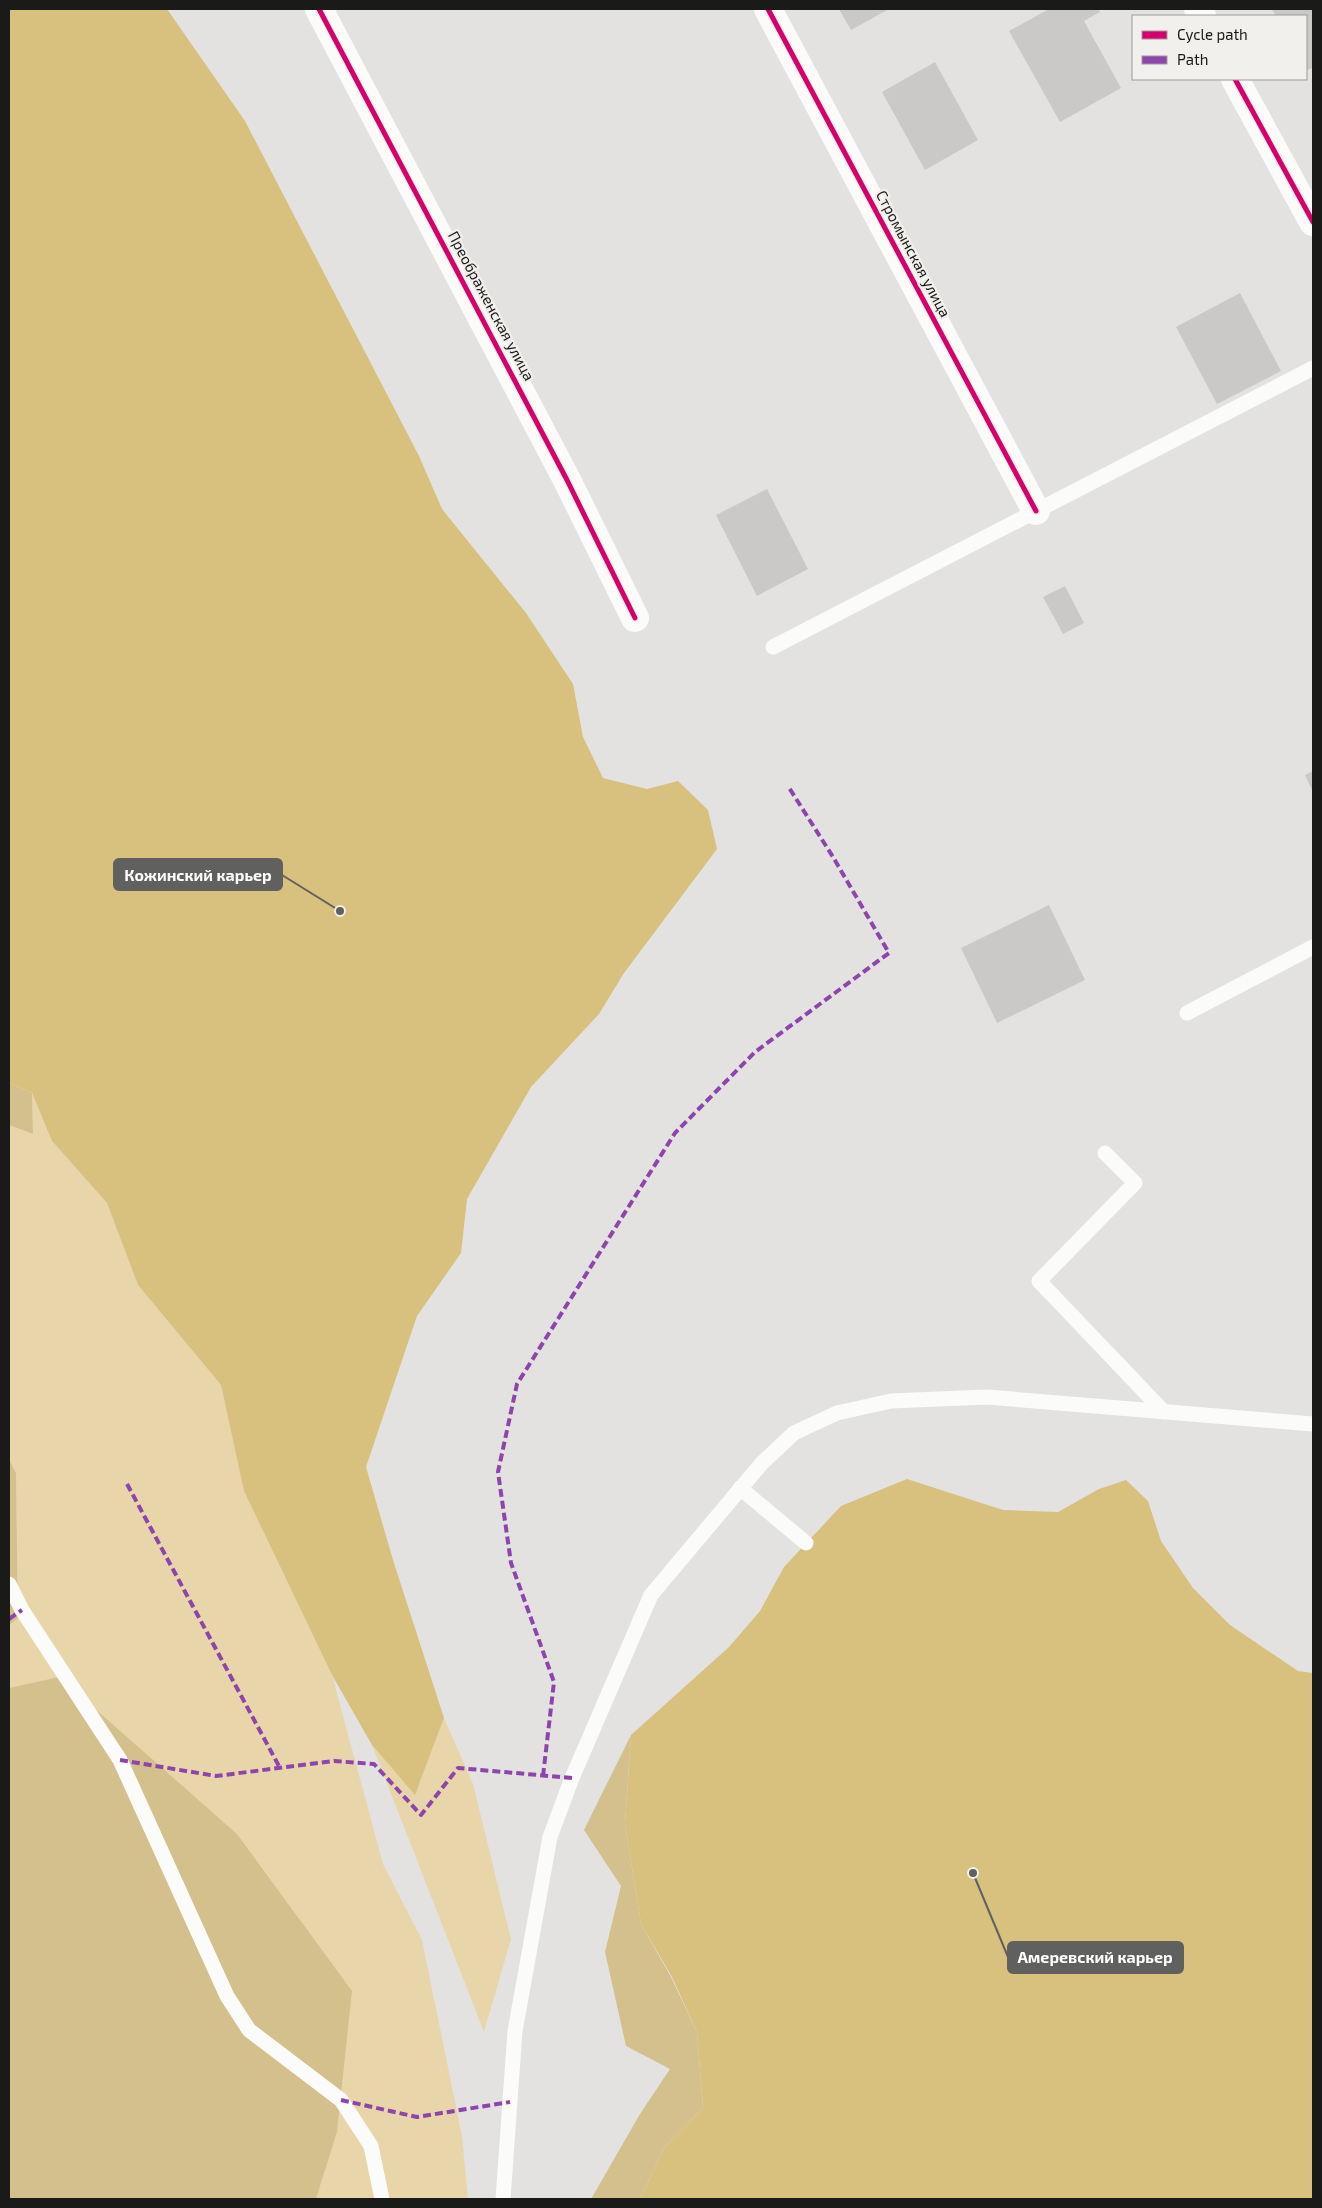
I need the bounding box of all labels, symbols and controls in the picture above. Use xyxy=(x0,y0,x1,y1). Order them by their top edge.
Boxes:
legend xyxy=(1132,15,1307,80)
text: Cycle path xyxy=(1177,25,1248,43)
text: Path xyxy=(1177,50,1208,68)
street label: Стромынская улица xyxy=(872,187,955,321)
street label: Преображенская улица xyxy=(444,228,539,384)
callout: Кожинский карьер xyxy=(114,859,282,890)
text: Кожинский карьер xyxy=(124,865,272,884)
callout: Амеревский карьер xyxy=(1008,1942,1183,1973)
text: Амеревский карьер xyxy=(1017,1947,1173,1966)

